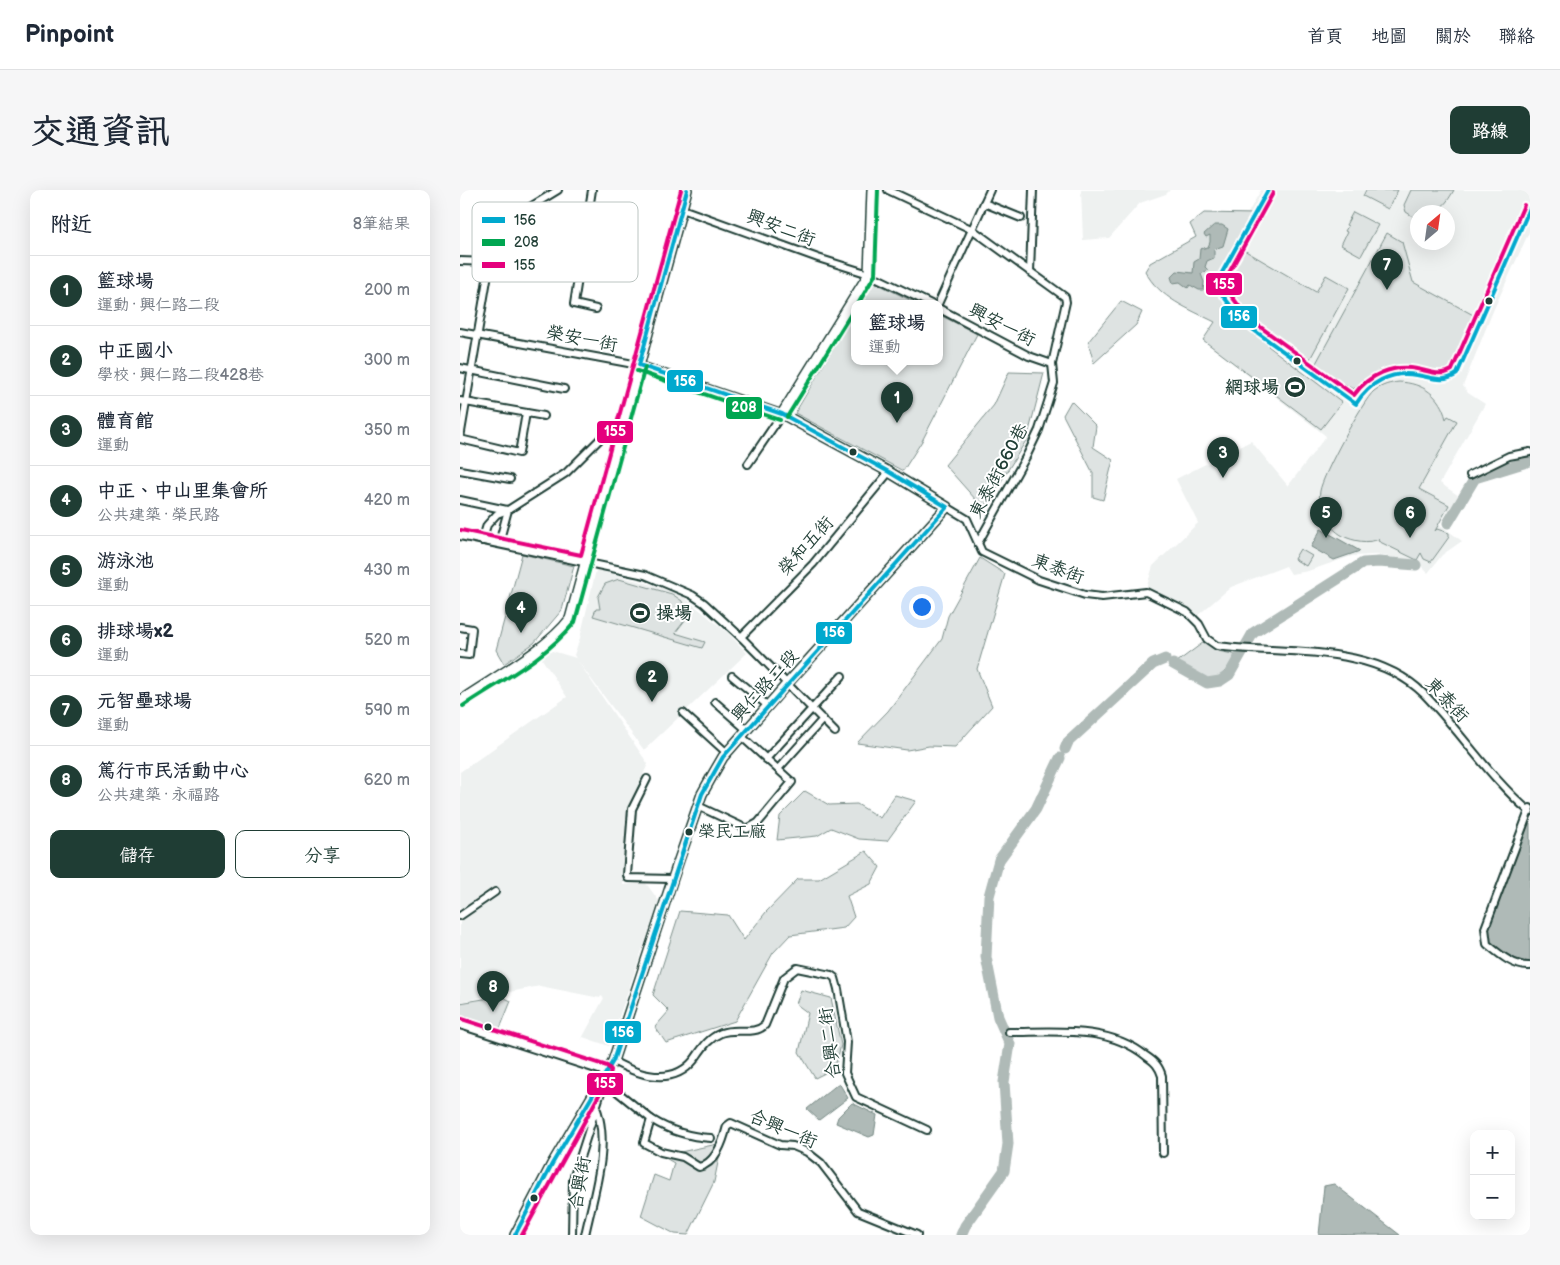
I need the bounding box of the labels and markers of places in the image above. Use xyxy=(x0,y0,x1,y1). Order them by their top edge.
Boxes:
pin: 7 xyxy=(1371,249,1403,290)
unlabelled marker xyxy=(1484,296,1494,306)
unlabelled marker xyxy=(1292,356,1302,366)
sports icon: 網球場 xyxy=(1283,375,1307,399)
place label: 網球場 xyxy=(1225,377,1279,398)
pin: 1 xyxy=(881,382,913,423)
pin: 3 xyxy=(1207,437,1239,478)
unlabelled marker xyxy=(848,447,858,457)
pin: 5 xyxy=(1310,497,1342,538)
pin: 6 xyxy=(1394,497,1426,538)
pin: 4 xyxy=(505,592,537,633)
sports icon: 操場 xyxy=(628,601,652,625)
place label: 操場 xyxy=(656,603,692,624)
pin: 2 xyxy=(636,661,668,702)
place label: 榮民工廠 xyxy=(698,822,766,842)
marker: 榮民工廠 xyxy=(684,827,694,837)
pin: 8 xyxy=(477,971,509,1012)
unlabelled marker xyxy=(483,1022,493,1032)
unlabelled marker xyxy=(529,1193,539,1203)

